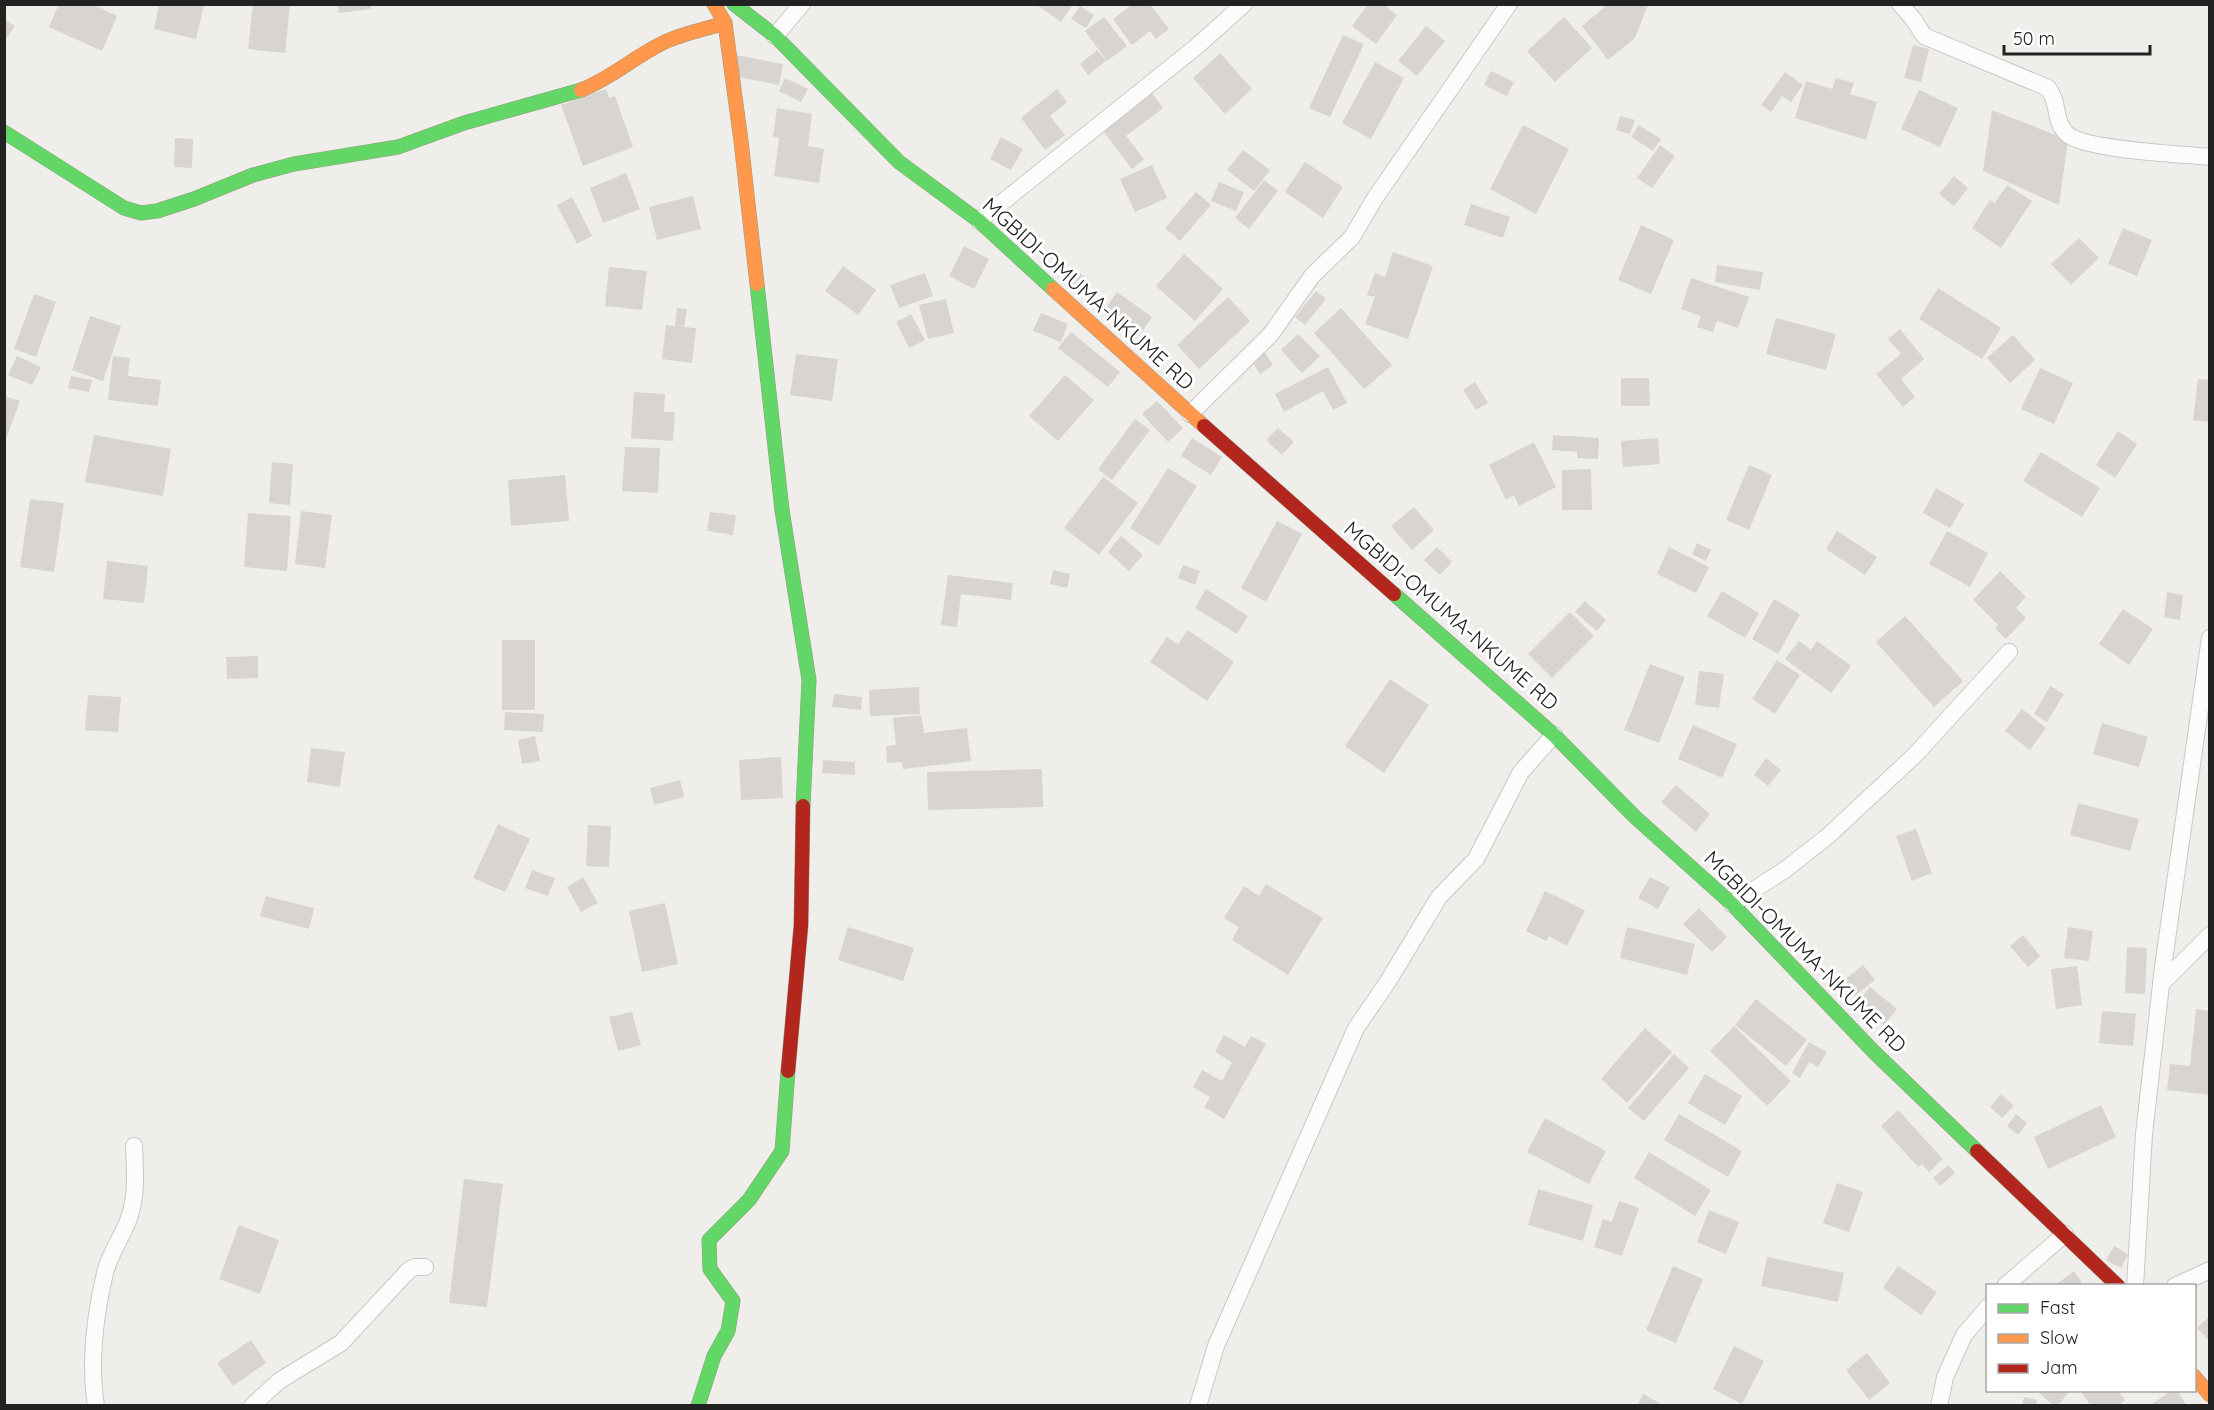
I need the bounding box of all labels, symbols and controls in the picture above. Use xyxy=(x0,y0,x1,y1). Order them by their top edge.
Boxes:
scale bar xyxy=(2004,18,2150,56)
text: 50 m xyxy=(2013,27,2055,50)
street label: MGBIDI-OMUMA-NKUME RD xyxy=(978,191,1200,395)
street label: MGBIDI-OMUMA-NKUME RD xyxy=(1339,515,1564,715)
street label: MGBIDI-OMUMA-NKUME RD xyxy=(1699,845,1912,1058)
legend xyxy=(1986,1284,2196,1392)
text: Fast xyxy=(2040,1296,2075,1319)
text: Slow xyxy=(2040,1326,2078,1349)
text: Jam xyxy=(2040,1356,2078,1379)

